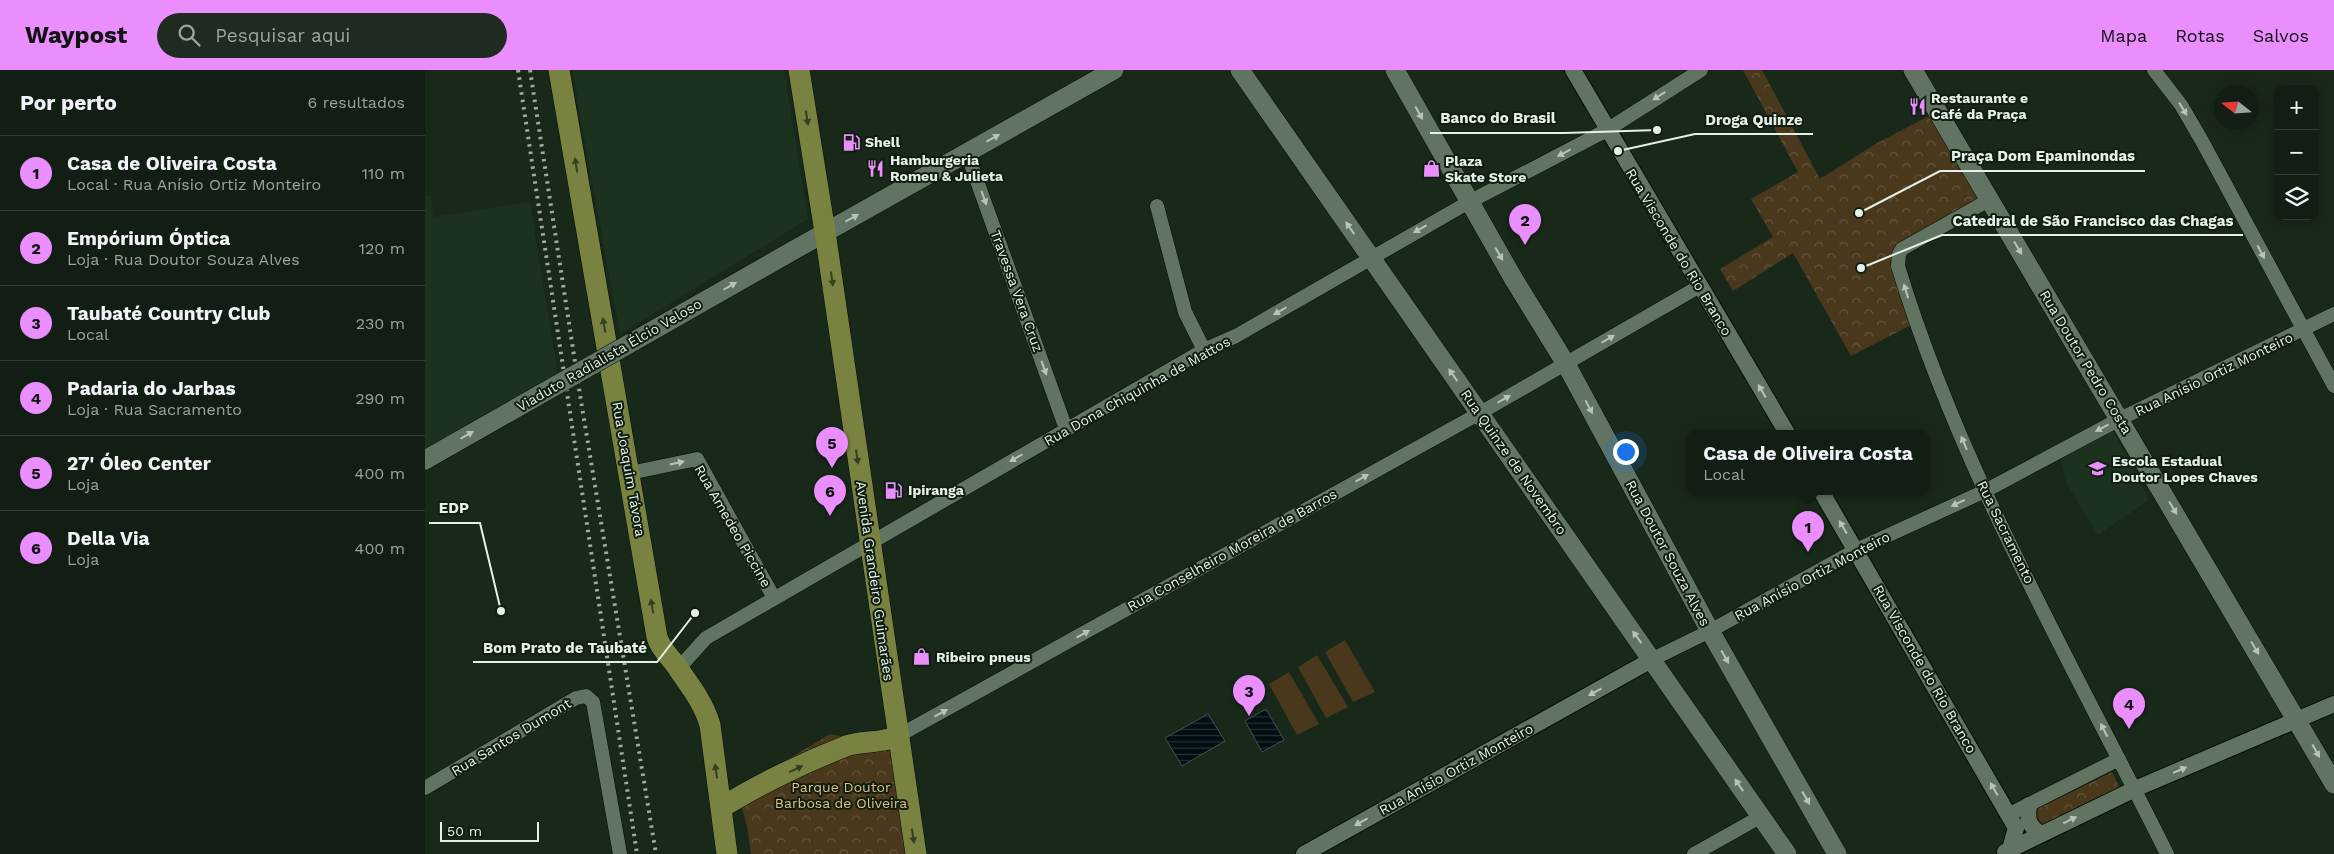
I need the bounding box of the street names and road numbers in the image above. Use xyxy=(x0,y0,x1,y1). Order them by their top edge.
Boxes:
street label: Rua Visconde do Rio Branco xyxy=(1623,166,1735,338)
street label: Travessa Vera Cruz xyxy=(987,228,1047,354)
street label: Rua Doutor Pedro Costa xyxy=(2037,287,2135,437)
street label: Viaduto Radialista Élcio Veloso xyxy=(514,295,704,415)
street label: Rua Anísio Ortiz Monteiro xyxy=(2133,329,2295,419)
street label: Rua Dona Chiquinha de Mattos xyxy=(1041,333,1233,449)
street label: Rua Quinze de Novembro xyxy=(1458,386,1570,538)
street label: Rua Joaquim Távora xyxy=(609,400,649,538)
street label: Rua Amedeo Piccine xyxy=(691,462,775,590)
street label: Rua Doutor Souza Alves xyxy=(1623,477,1713,629)
street label: Rua Sacramento xyxy=(1974,478,2038,586)
street label: Avenida Grandeiro Guimarães xyxy=(853,480,897,682)
street label: Rua Conselheiro Moreira de Barros xyxy=(1125,486,1339,614)
street label: Rua Anísio Ortiz Monteiro xyxy=(1732,528,1892,624)
street label: Rua Visconde do Rio Branco xyxy=(1870,582,1980,756)
street label: Rua Santos Dumont xyxy=(448,695,574,779)
street label: Rua Anísio Ortiz Monteiro xyxy=(1376,720,1536,818)

